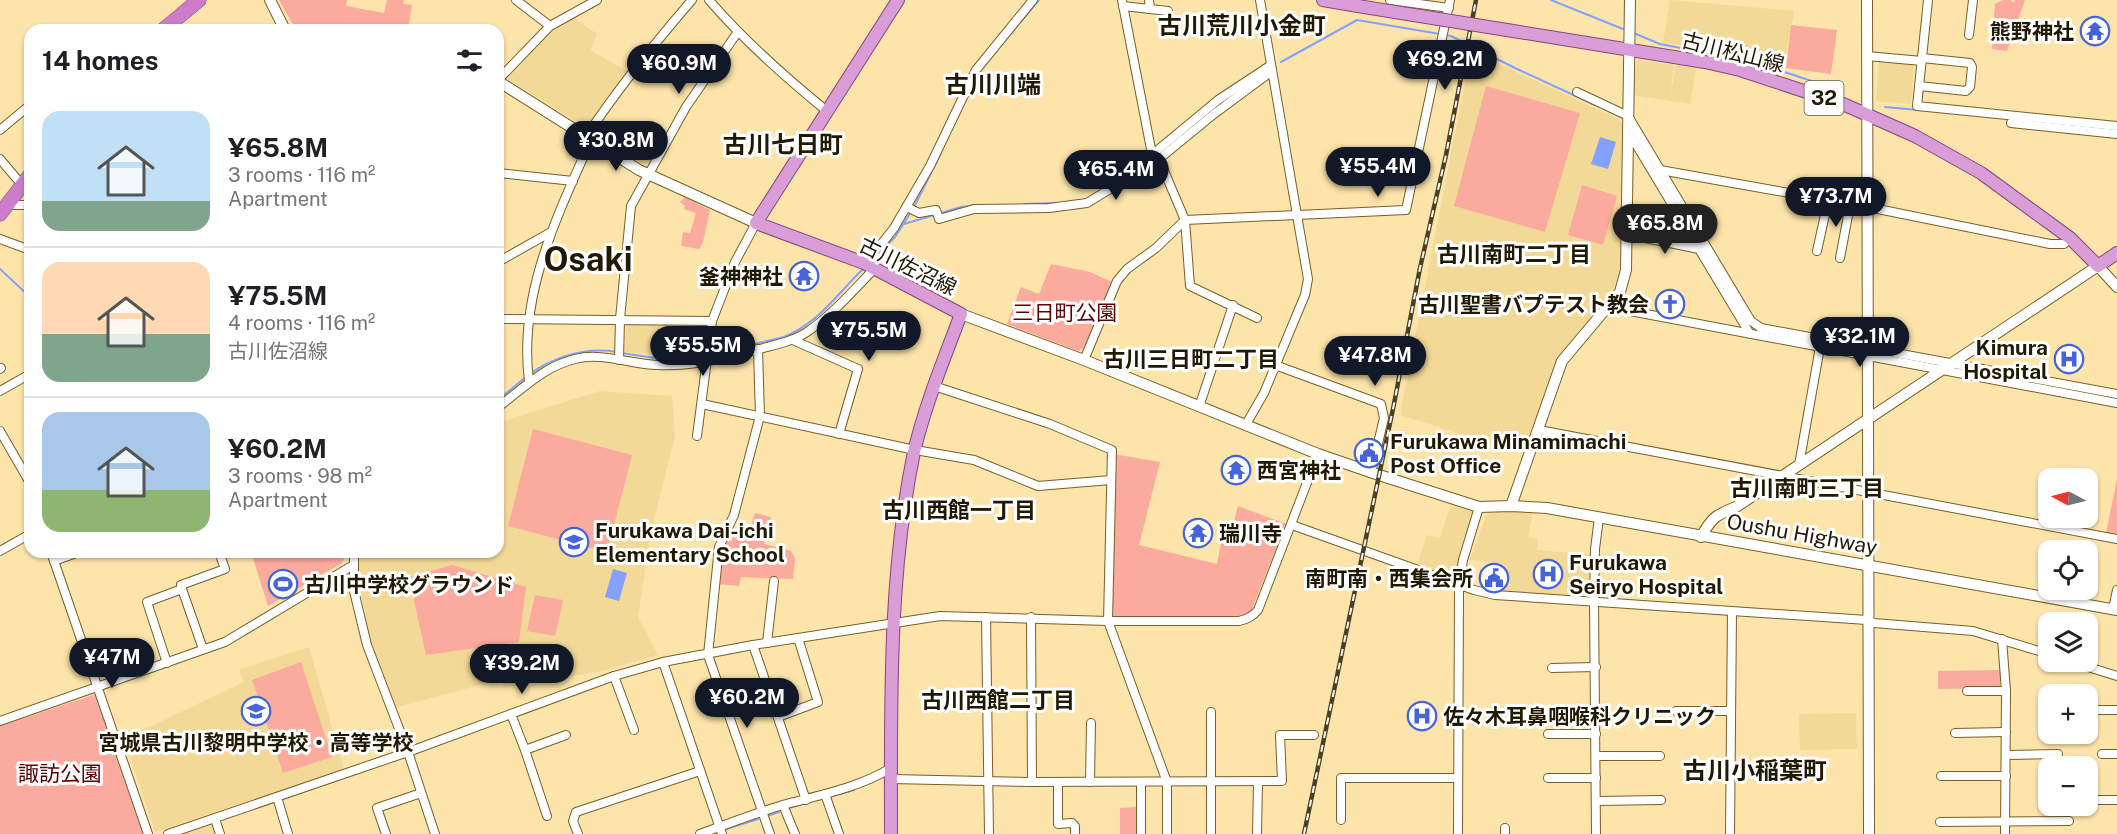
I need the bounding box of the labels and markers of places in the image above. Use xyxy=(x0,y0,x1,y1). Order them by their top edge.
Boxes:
temple icon: 熊野神社 xyxy=(2079,15,2111,47)
place label: 熊野神社 xyxy=(1990,19,2074,44)
pin: ¥69.2M xyxy=(1396,40,1494,91)
pin: ¥60.9M xyxy=(630,44,728,95)
pin: ¥30.8M xyxy=(567,121,665,172)
pin: ¥55.4M xyxy=(1329,147,1427,198)
pin: ¥65.4M xyxy=(1067,150,1165,201)
pin: ¥73.7M xyxy=(1787,177,1885,228)
pin: ¥65.8M xyxy=(1616,204,1714,255)
temple icon: 釜神神社 xyxy=(788,260,820,292)
place label: 釜神神社 xyxy=(699,264,783,289)
church icon: 古川聖書バプテスト教会 xyxy=(1654,288,1686,320)
place label: 古川聖書バプテスト教会 xyxy=(1418,292,1649,317)
pin: ¥75.5M xyxy=(820,311,918,362)
pin: ¥32.1M xyxy=(1811,317,1909,368)
pin: ¥55.5M xyxy=(654,326,752,377)
place label: Kimura Hospital xyxy=(1963,335,2048,384)
pin: ¥47.8M xyxy=(1326,336,1424,387)
hospital icon: Kimura Hospital xyxy=(2053,343,2085,375)
place label: Furukawa Minamimachi Post Office xyxy=(1390,429,1626,478)
public building icon: Furukawa Minamimachi Post Office xyxy=(1353,437,1385,469)
temple icon: 西宮神社 xyxy=(1220,454,1252,486)
place label: 西宮神社 xyxy=(1257,458,1341,483)
temple icon: 瑞川寺 xyxy=(1182,517,1214,549)
place label: Furukawa Dai-ichi Elementary School xyxy=(595,518,785,567)
place label: 瑞川寺 xyxy=(1219,521,1282,546)
school or university icon: Furukawa Dai-ichi Elementary School xyxy=(558,526,590,558)
place label: Furukawa Seiryo Hospital xyxy=(1569,550,1723,599)
hospital icon: Furukawa Seiryo Hospital xyxy=(1532,558,1564,590)
public building icon: 南町南・西集会所 xyxy=(1478,562,1510,594)
place label: 南町南・西集会所 xyxy=(1305,566,1473,591)
sports icon: 古川中学校グラウンド xyxy=(267,568,299,600)
place label: 古川中学校グラウンド xyxy=(304,572,514,597)
pin: ¥47M xyxy=(76,638,148,689)
pin: ¥39.2M xyxy=(473,644,571,695)
pin: ¥60.2M xyxy=(698,678,796,729)
school or university icon: 宮城県古川黎明中学校・高等学校 xyxy=(240,695,272,727)
hospital icon: 佐々木耳鼻咽喉科クリニック xyxy=(1406,700,1438,732)
place label: 佐々木耳鼻咽喉科クリニック xyxy=(1443,704,1716,729)
place label: 宮城県古川黎明中学校・高等学校 xyxy=(99,730,414,755)

